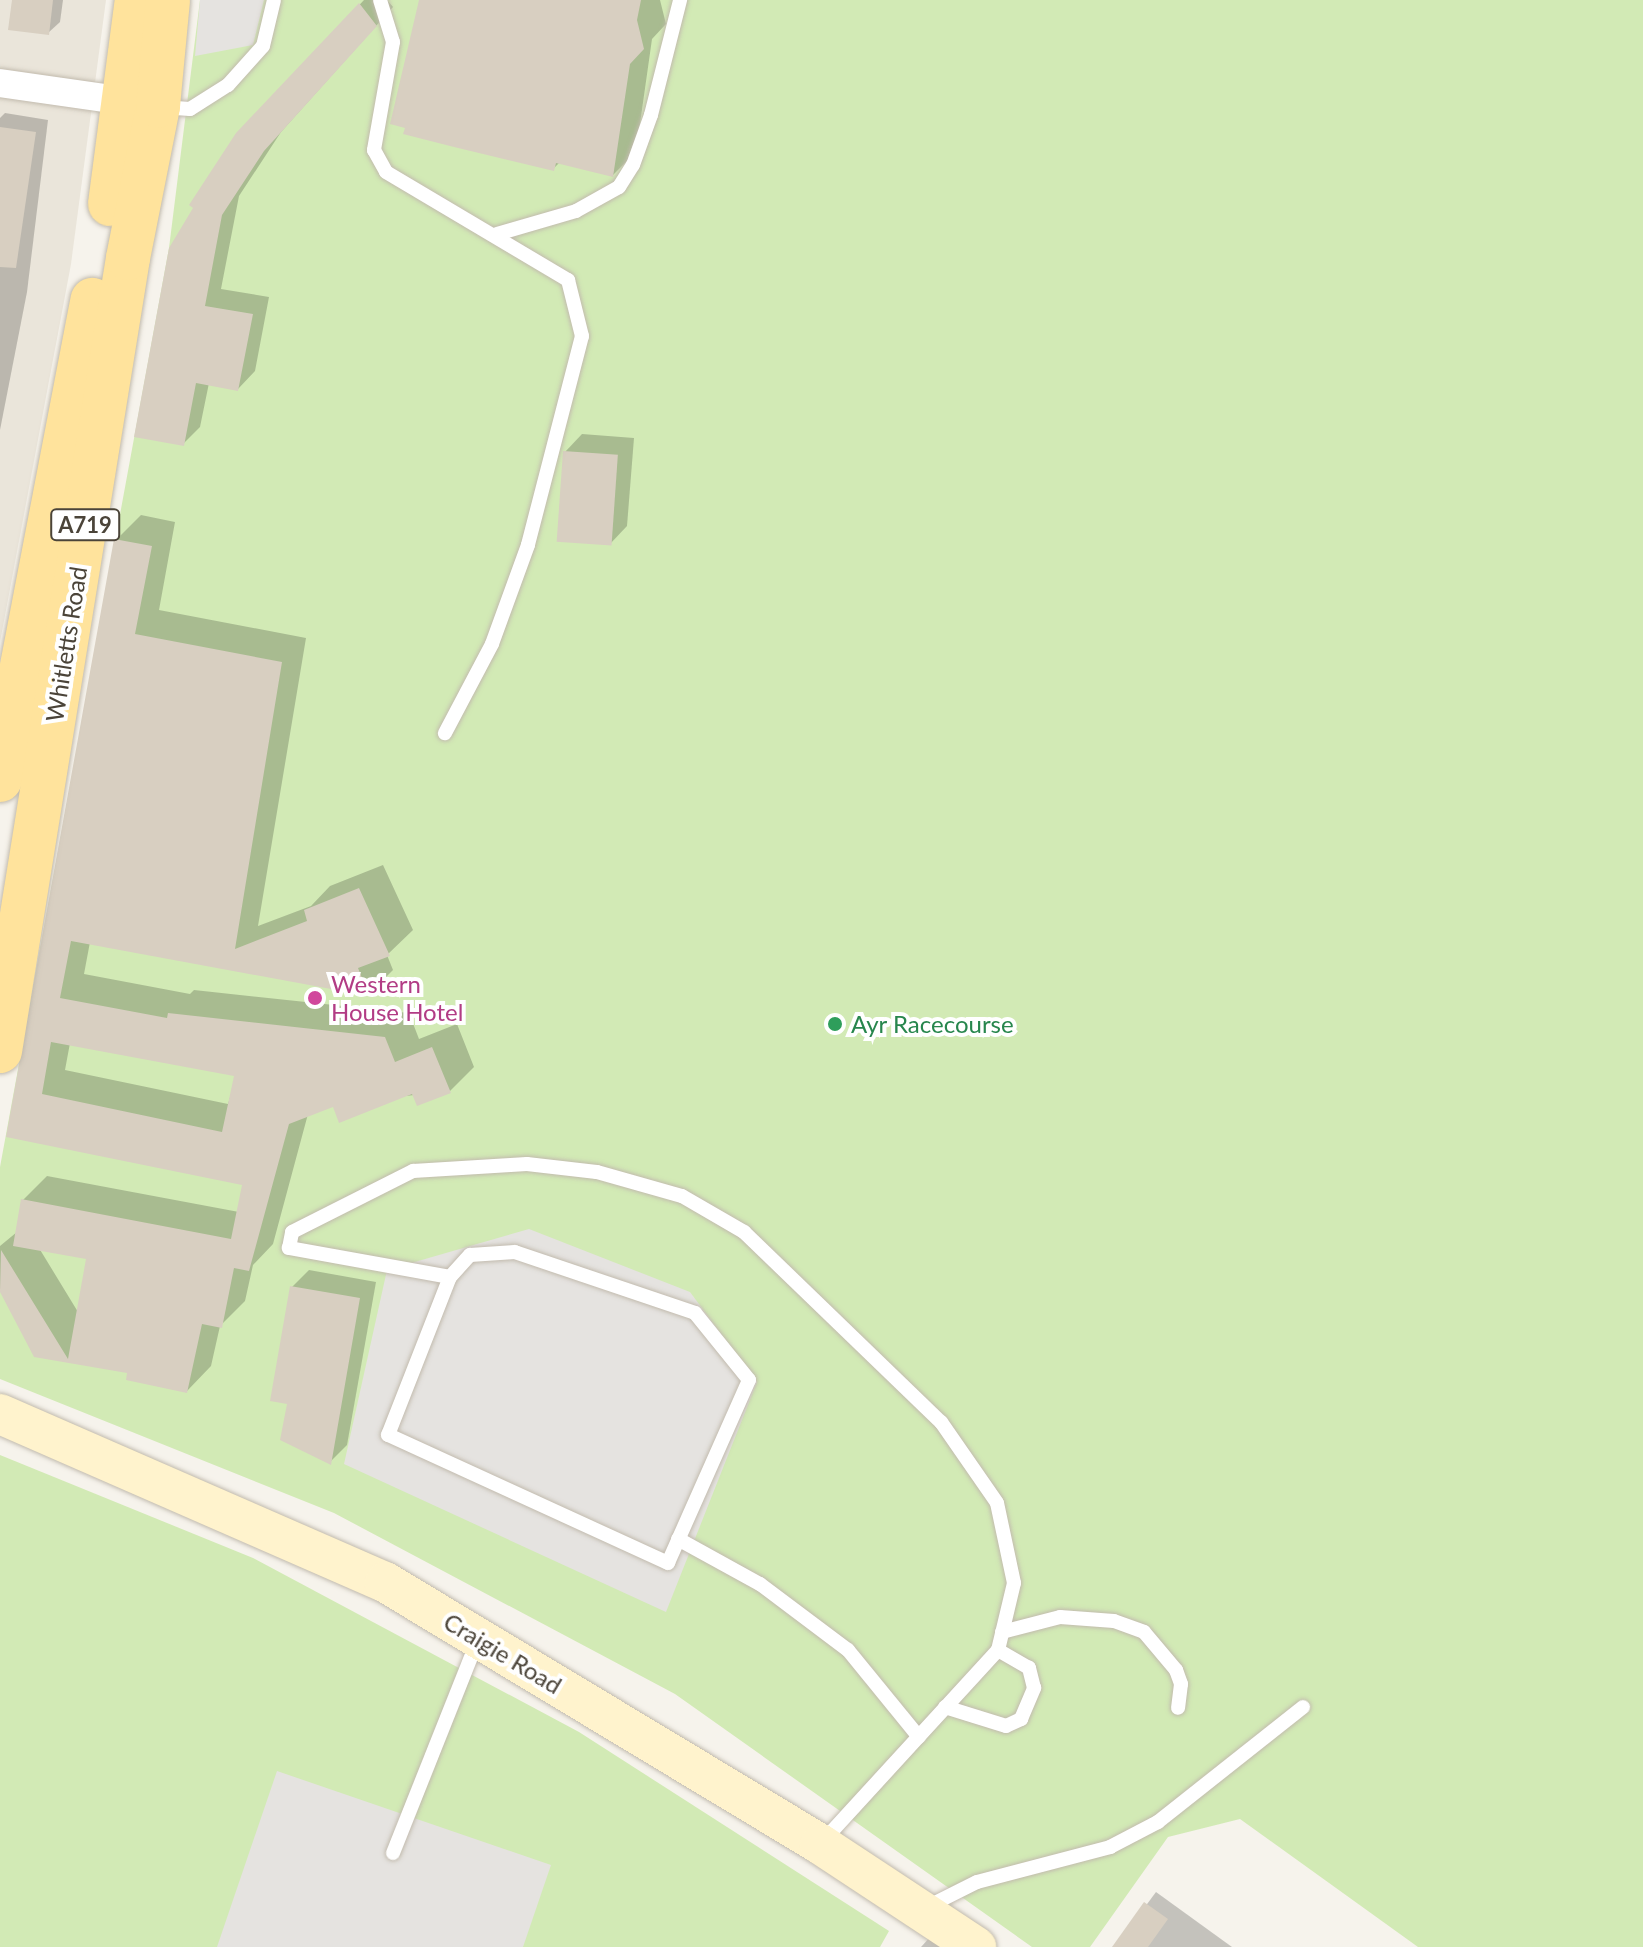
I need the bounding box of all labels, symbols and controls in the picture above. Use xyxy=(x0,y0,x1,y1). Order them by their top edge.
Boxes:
road number: A719 xyxy=(49,507,121,543)
street label: Whitletts Road xyxy=(40,564,92,724)
place label: Western House Hotel xyxy=(331,970,463,1026)
marker: Western House Hotel xyxy=(306,989,324,1007)
place label: Ayr Racecourse xyxy=(851,1010,1014,1038)
marker: Ayr Racecourse xyxy=(826,1015,844,1033)
street label: Craigie Road xyxy=(439,1607,567,1699)

